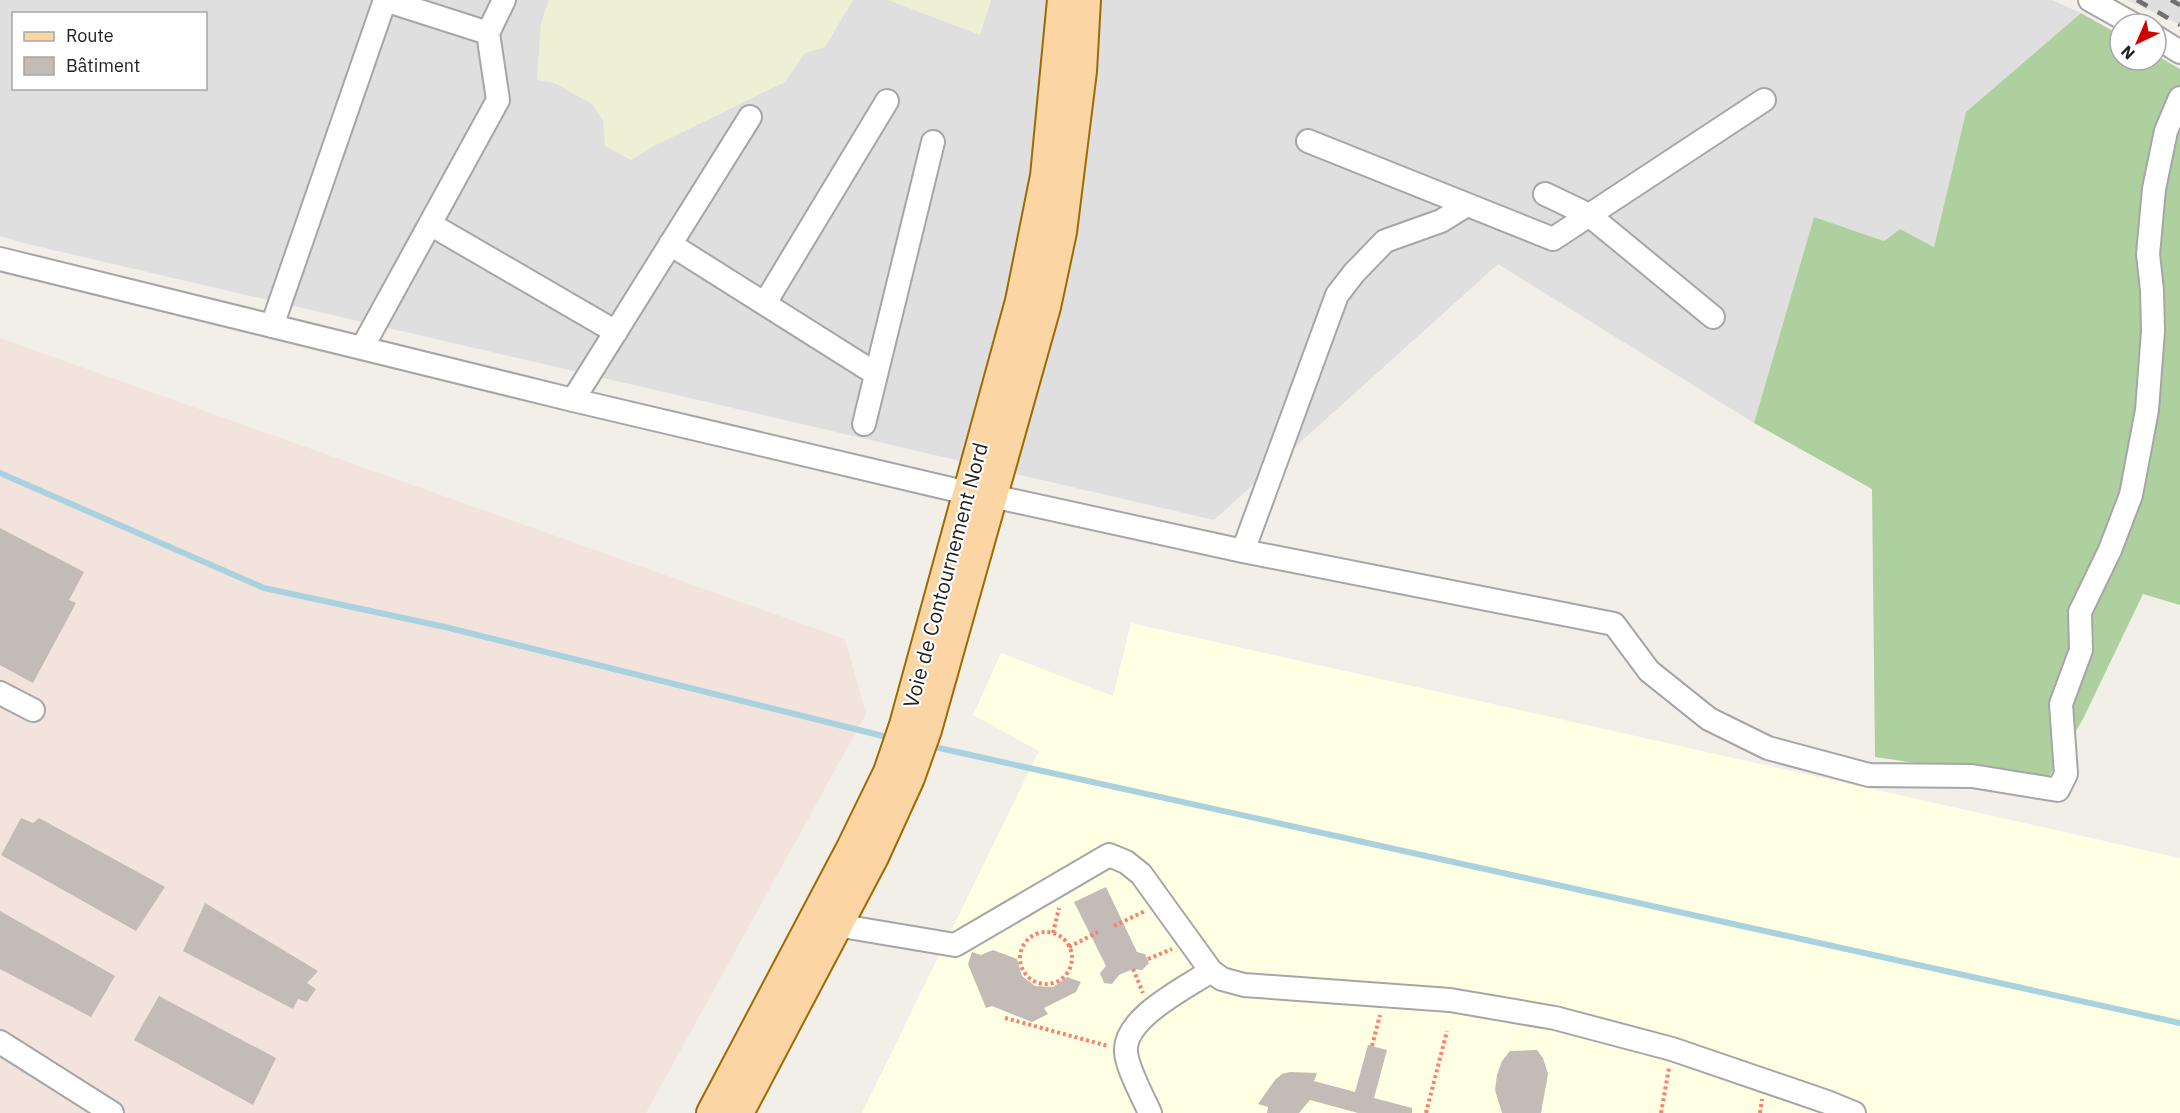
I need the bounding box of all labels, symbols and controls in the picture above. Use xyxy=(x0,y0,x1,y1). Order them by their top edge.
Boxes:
legend xyxy=(12,12,207,90)
north arrow xyxy=(2108,12,2168,72)
text: Route xyxy=(66,24,114,47)
text: N xyxy=(2116,42,2139,64)
text: Bâtiment xyxy=(66,54,140,77)
street label: Voie de Contournement Nord xyxy=(896,439,994,711)

